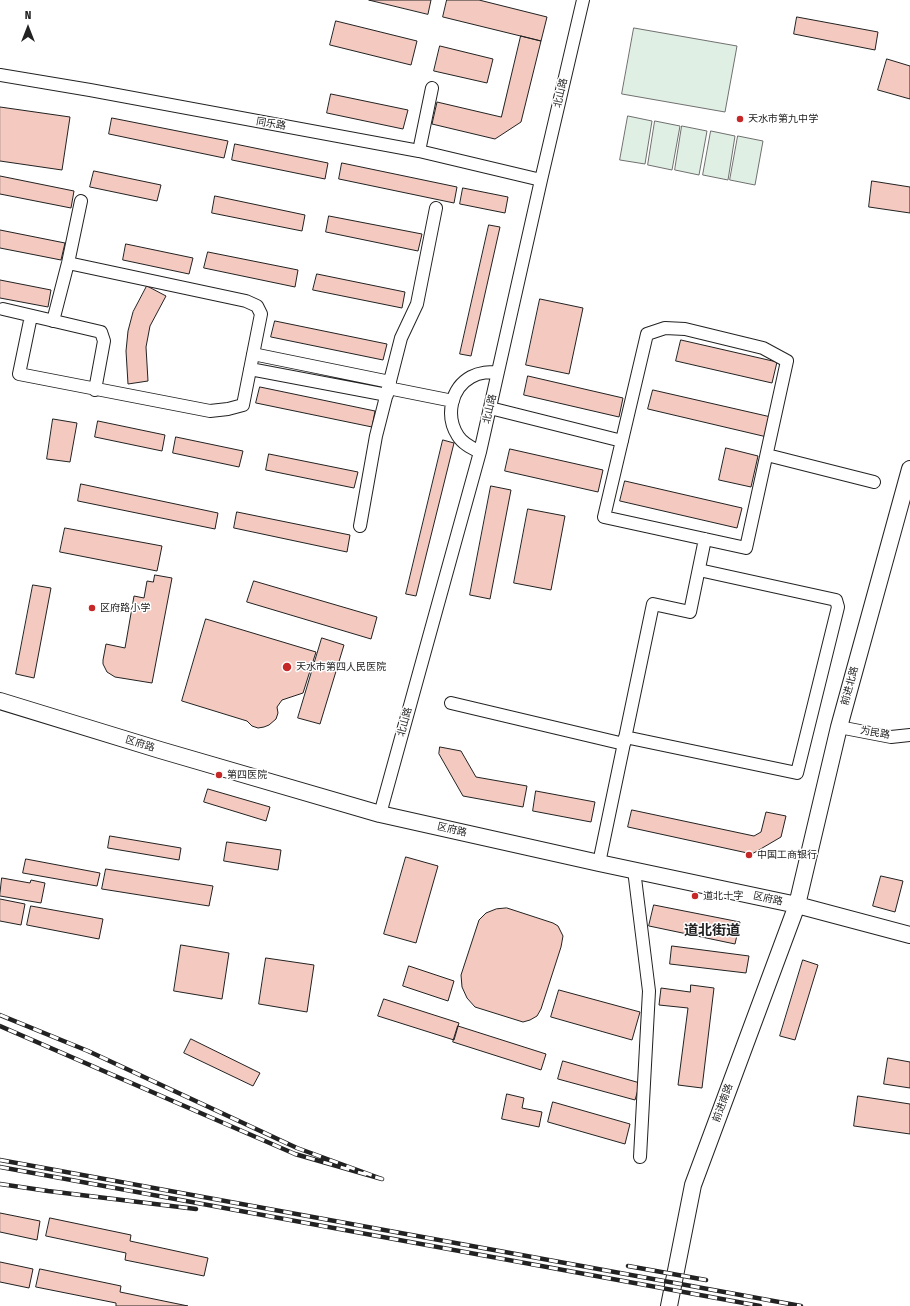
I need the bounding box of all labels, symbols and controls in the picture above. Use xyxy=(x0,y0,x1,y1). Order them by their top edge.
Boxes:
north arrow xyxy=(8,8,48,48)
text: N xyxy=(25,9,31,22)
street label: 北山路 xyxy=(552,77,570,109)
place label: 天水市第九中学 xyxy=(748,113,818,125)
marker: 天水市第九中学 xyxy=(735,114,745,124)
street label: 同乐路 xyxy=(255,115,287,133)
street label: 北山路 xyxy=(481,393,499,425)
place label: 区府路小学 xyxy=(100,602,150,614)
marker: 区府路小学 xyxy=(87,603,97,613)
marker: 天水市第四人民医院 xyxy=(281,661,293,673)
place label: 天水市第四人民医院 xyxy=(296,661,386,673)
street label: 前进北路 xyxy=(839,665,861,707)
street label: 北山路 xyxy=(395,706,415,738)
street label: 为民路 xyxy=(859,724,891,742)
street label: 区府路 xyxy=(124,734,156,754)
place label: 第四医院 xyxy=(227,769,267,781)
marker: 第四医院 xyxy=(214,770,224,780)
street label: 区府路 xyxy=(436,821,468,839)
place label: 中国工商银行 xyxy=(757,849,817,861)
marker: 中国工商银行 xyxy=(744,850,754,860)
place label: 道北十字 xyxy=(703,890,743,902)
street label: 区府路 xyxy=(752,890,784,908)
marker: 道北十字 xyxy=(690,891,700,901)
district label: 道北街道 xyxy=(684,923,740,939)
street label: 前进南路 xyxy=(711,1082,735,1124)

